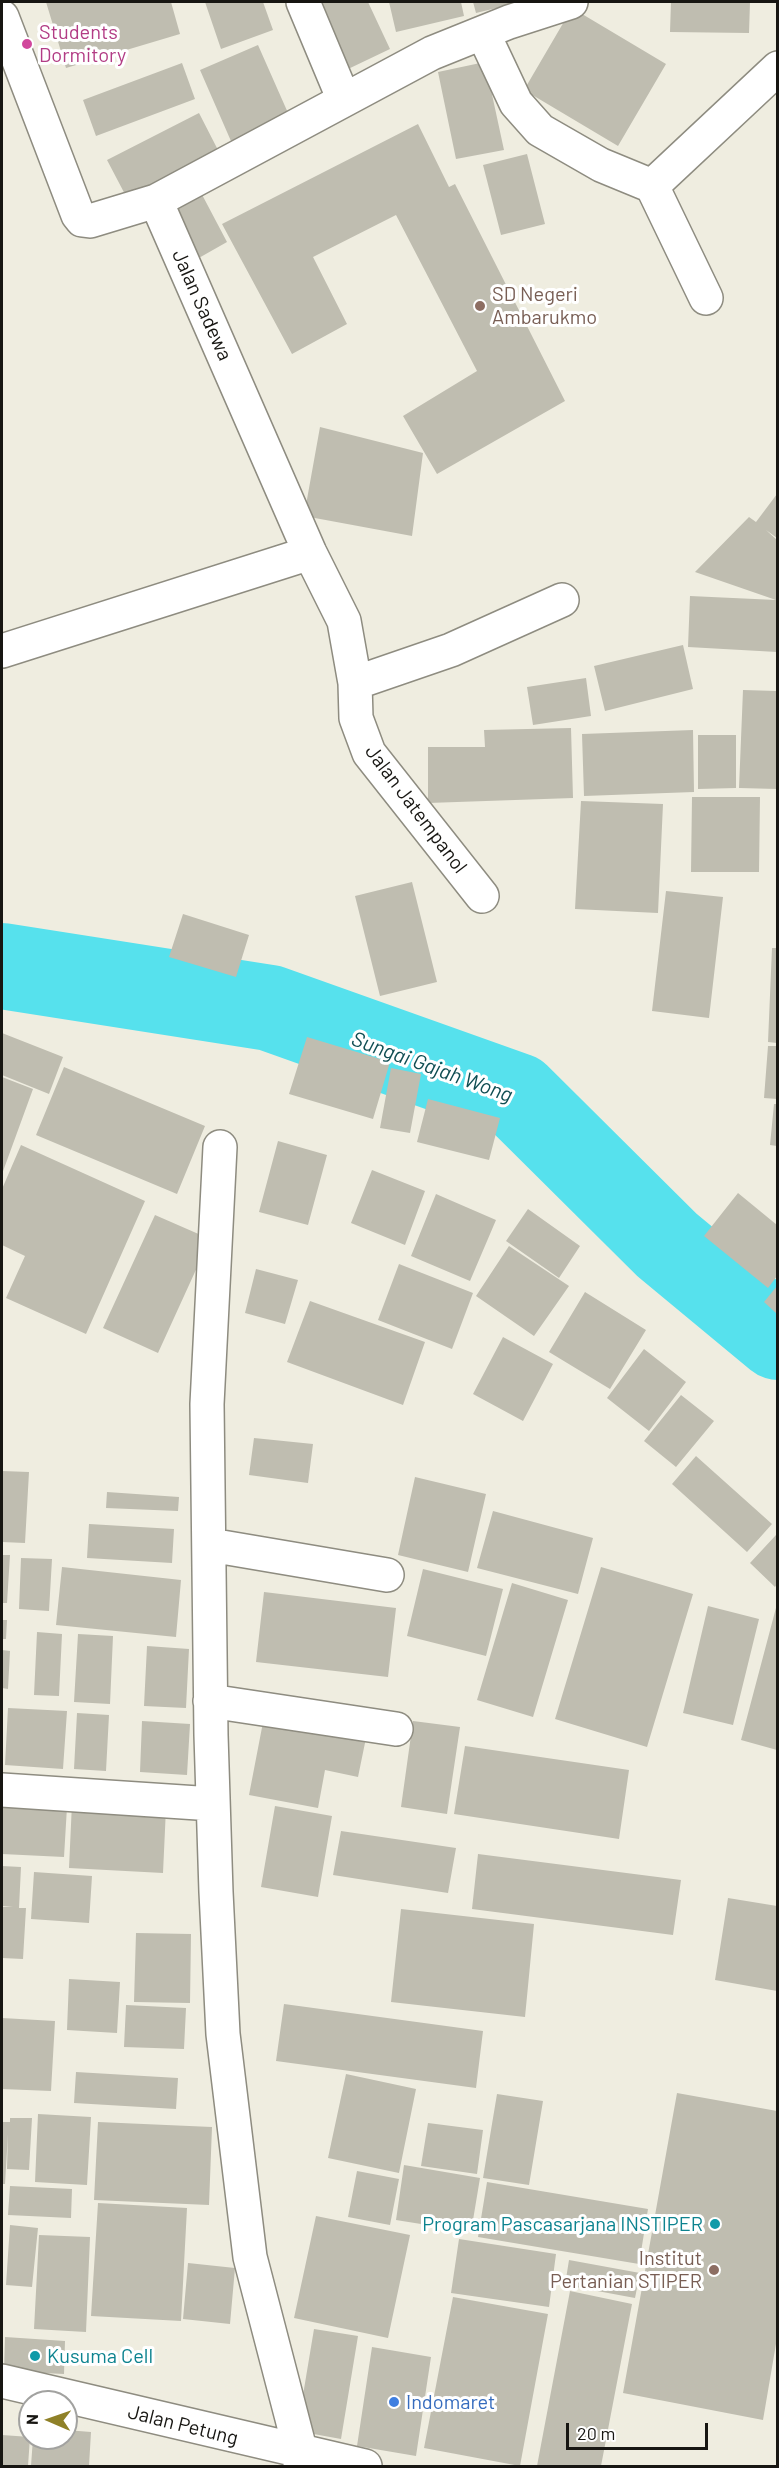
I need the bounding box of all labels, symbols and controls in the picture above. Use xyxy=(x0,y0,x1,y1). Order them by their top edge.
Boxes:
place label: Students Dormitory xyxy=(39,20,126,67)
marker: Students Dormitory xyxy=(20,37,34,51)
street label: Jalan Sadewa xyxy=(167,246,237,364)
place label: SD Negeri Ambarukmo xyxy=(492,282,597,329)
marker: SD Negeri Ambarukmo xyxy=(473,299,487,313)
street label: Jalan Jatempanol xyxy=(360,740,472,878)
water label: Sungai Gajah Wong xyxy=(348,1026,516,1108)
place label: Program Pascasarjana INSTIPER xyxy=(422,2212,703,2236)
marker: Program Pascasarjana INSTIPER xyxy=(708,2217,722,2231)
place label: Institut Pertanian STIPER xyxy=(550,2246,702,2293)
marker: Institut Pertanian STIPER xyxy=(707,2263,721,2277)
place label: Kusuma Cell xyxy=(47,2344,153,2368)
marker: Kusuma Cell xyxy=(28,2349,42,2363)
north arrow xyxy=(18,2390,78,2450)
place label: Indomaret xyxy=(406,2390,495,2414)
marker: Indomaret xyxy=(387,2395,401,2409)
street label: Jalan Petung xyxy=(125,2400,241,2450)
scale bar xyxy=(569,2411,712,2449)
text: N xyxy=(22,2414,41,2425)
text: 20 m xyxy=(577,2422,615,2444)

